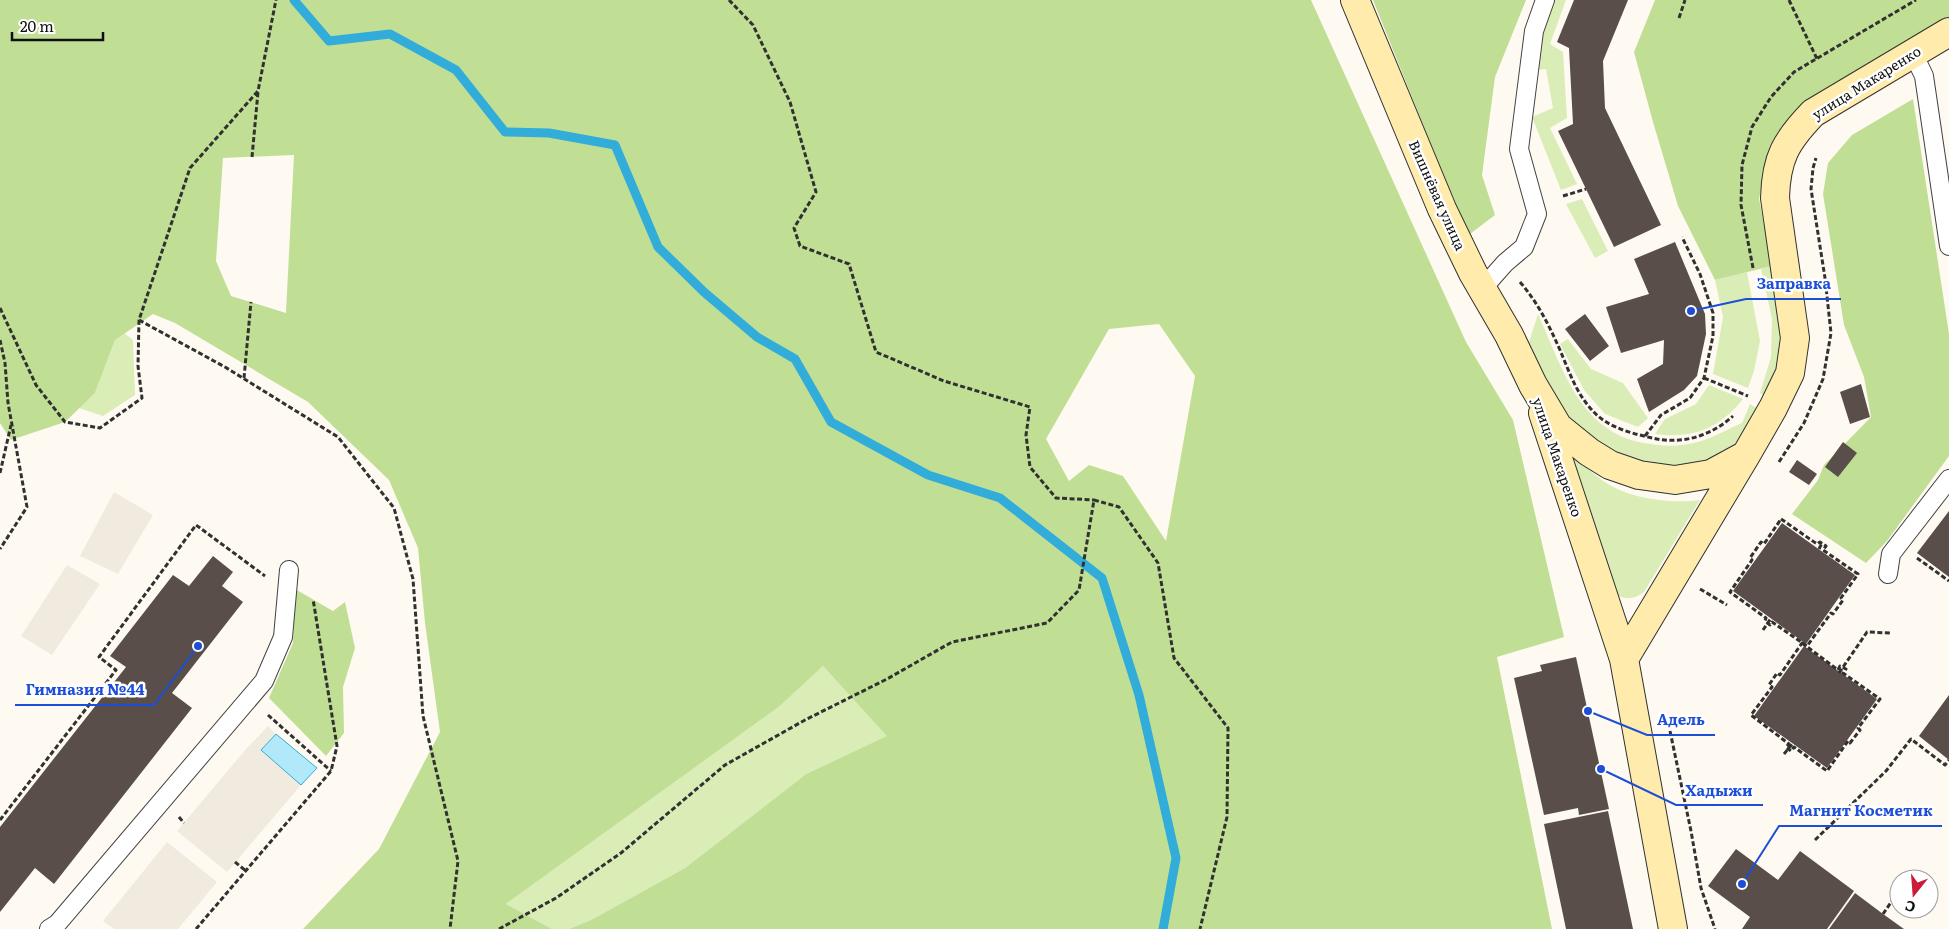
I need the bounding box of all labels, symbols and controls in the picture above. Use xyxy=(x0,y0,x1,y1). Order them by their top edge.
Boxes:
scale bar xyxy=(12,10,104,42)
text: 20 m xyxy=(20,14,54,37)
street label: улица Макаренко xyxy=(1808,40,1924,124)
street label: Вишнёвая улица xyxy=(1405,137,1471,254)
callout: Заправка xyxy=(1746,269,1841,299)
text: Заправка xyxy=(1757,271,1832,294)
street label: улица Макаренко xyxy=(1528,395,1588,519)
callout: Гимназия №44 xyxy=(15,675,154,705)
text: Гимназия №44 xyxy=(25,677,145,700)
callout: Адель xyxy=(1647,705,1715,735)
text: Адель xyxy=(1657,707,1705,730)
callout: Хадыжи xyxy=(1676,775,1763,805)
text: Хадыжи xyxy=(1685,778,1753,801)
callout: Магнит Косметик xyxy=(1779,796,1942,826)
text: Магнит Косметик xyxy=(1789,798,1933,821)
north arrow xyxy=(1889,869,1939,919)
text: С xyxy=(1902,896,1918,918)

